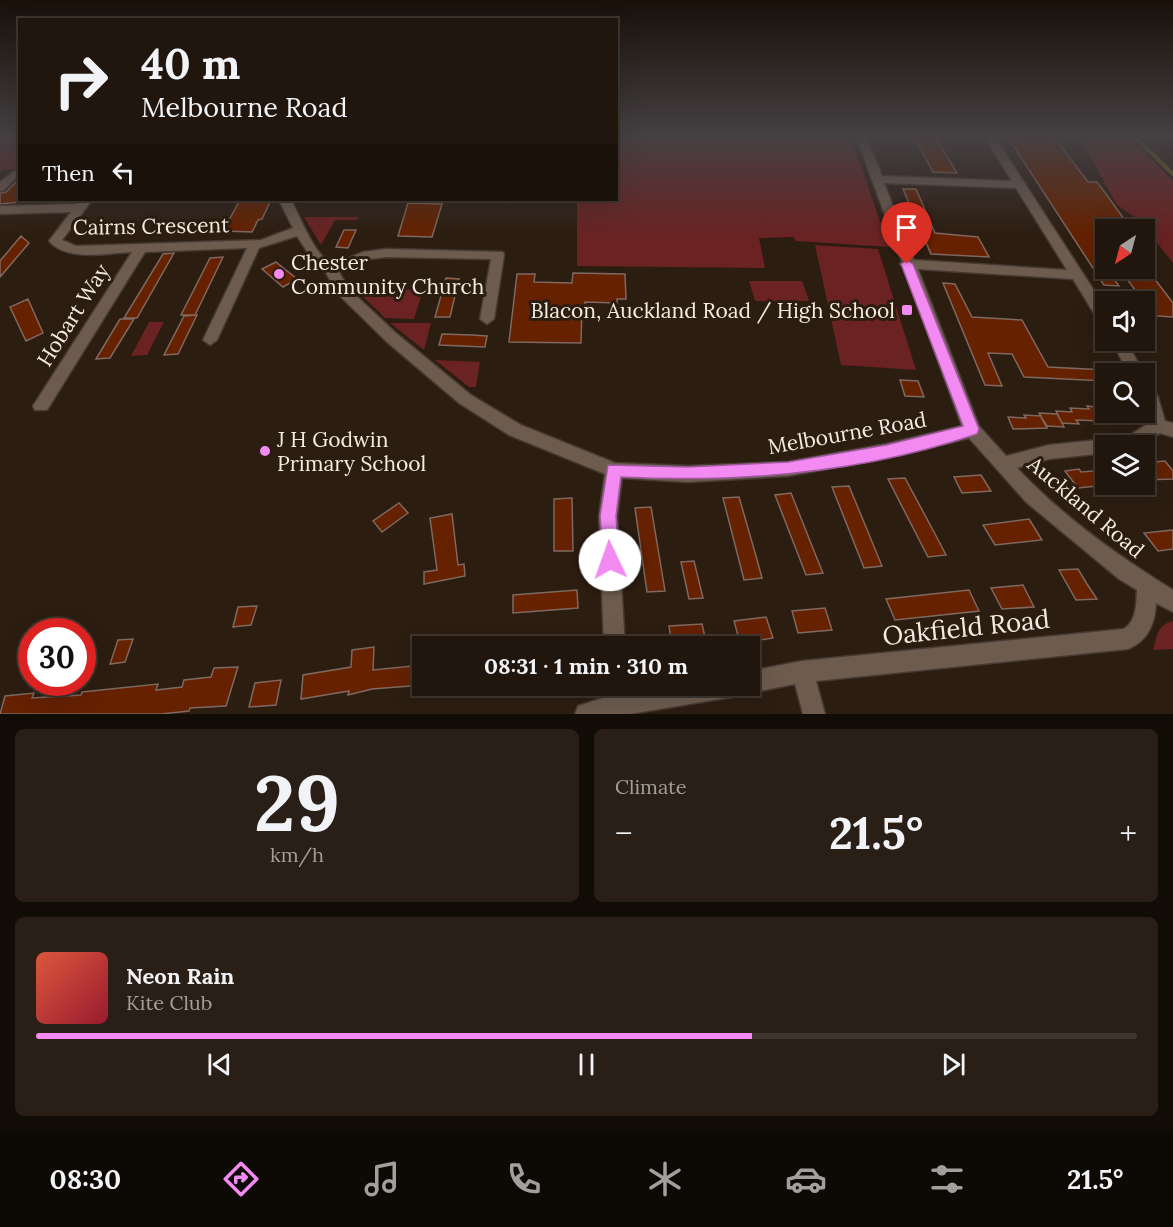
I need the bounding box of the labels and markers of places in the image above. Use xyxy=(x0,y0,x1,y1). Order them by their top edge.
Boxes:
pin xyxy=(881,202,932,264)
place label: Chester Community Church xyxy=(291,249,484,300)
marker: Chester Community Church xyxy=(272,267,286,281)
place label: Blacon, Auckland Road / High School xyxy=(531,297,895,324)
marker: Blacon, Auckland Road / High School xyxy=(900,303,914,317)
place label: J H Godwin Primary School xyxy=(276,426,426,477)
marker: J H Godwin Primary School xyxy=(258,444,272,458)

